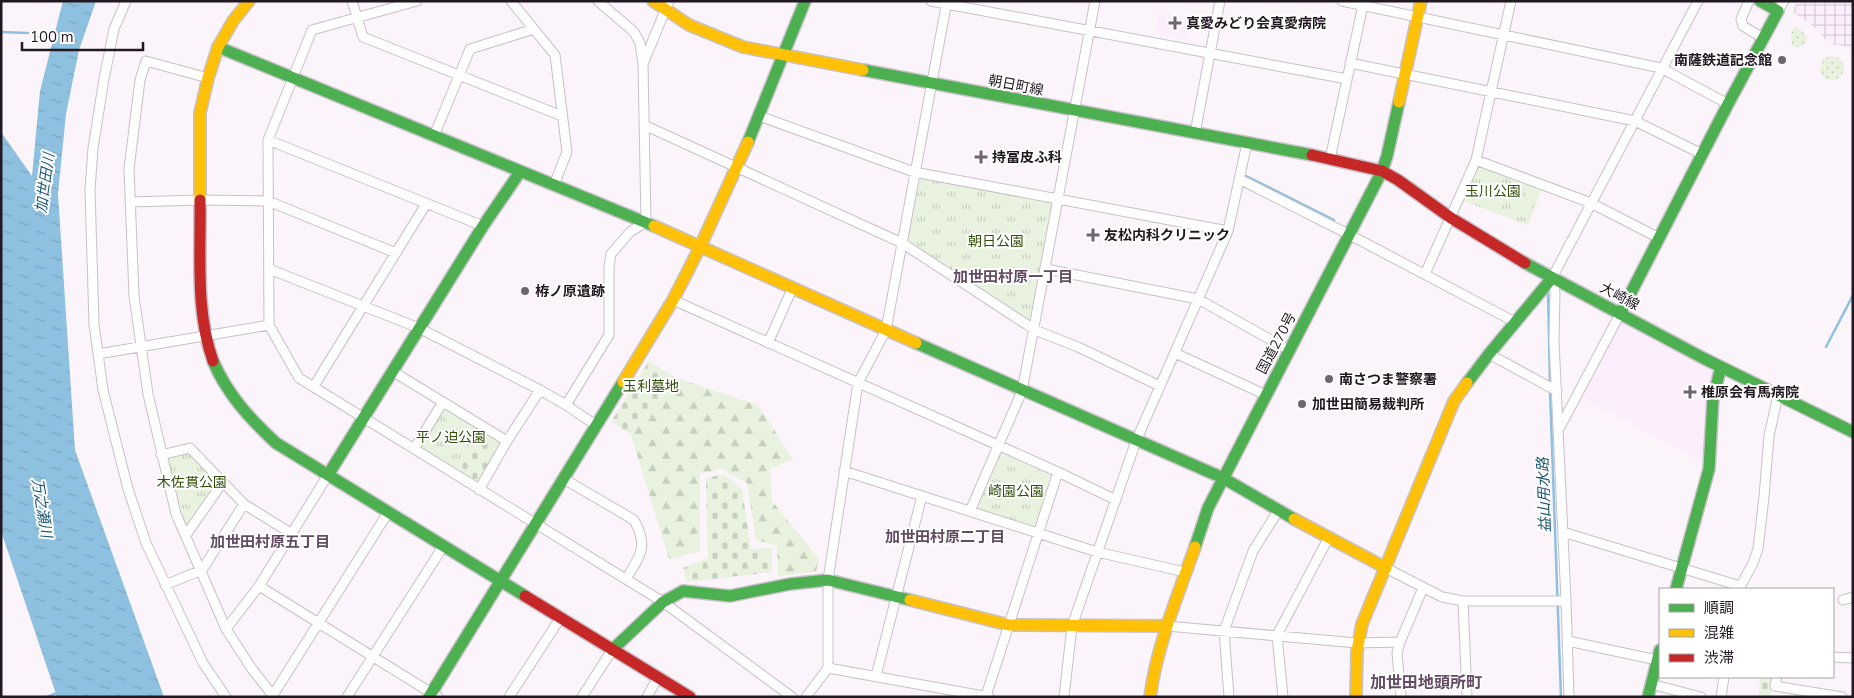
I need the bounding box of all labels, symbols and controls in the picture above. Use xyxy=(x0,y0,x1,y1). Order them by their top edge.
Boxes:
place label: 真愛みどり会真愛病院 xyxy=(1186,14,1326,33)
marker: 真愛みどり会真愛病院 xyxy=(1168,16,1182,30)
scale bar xyxy=(22,20,144,52)
text: 100 m xyxy=(30,27,74,47)
place label: 南薩鉄道記念館 xyxy=(1674,51,1772,70)
marker: 南薩鉄道記念館 xyxy=(1776,54,1788,66)
street label: 朝日町線 xyxy=(987,71,1045,100)
place label: 持冨皮ふ科 xyxy=(992,148,1062,167)
water label: 加世田川 xyxy=(31,150,59,214)
marker: 持冨皮ふ科 xyxy=(974,150,988,164)
park label: 玉川公園 xyxy=(1465,182,1521,201)
place label: 友松内科クリニック xyxy=(1104,226,1230,245)
marker: 友松内科クリニック xyxy=(1086,228,1100,242)
park label: 朝日公園 xyxy=(968,232,1024,251)
district label: 加世田村原一丁目 xyxy=(953,267,1073,287)
street label: 大崎線 xyxy=(1597,278,1643,315)
place label: 栫ノ原遺跡 xyxy=(535,282,605,301)
marker: 栫ノ原遺跡 xyxy=(519,285,531,297)
street label: 国道270号 xyxy=(1252,309,1301,377)
place label: 南さつま警察署 xyxy=(1339,370,1437,389)
marker: 南さつま警察署 xyxy=(1323,373,1335,385)
park label: 玉利墓地 xyxy=(623,377,679,396)
place label: 椎原会有馬病院 xyxy=(1701,383,1799,402)
marker: 椎原会有馬病院 xyxy=(1683,385,1697,399)
place label: 加世田簡易裁判所 xyxy=(1312,395,1424,414)
marker: 加世田簡易裁判所 xyxy=(1296,398,1308,410)
park label: 平ノ迫公園 xyxy=(416,428,486,447)
water label: 益山用水路 xyxy=(1533,455,1555,533)
park label: 木佐貫公園 xyxy=(157,473,227,492)
water label: 万之瀬川 xyxy=(27,477,57,541)
park label: 崎園公園 xyxy=(988,482,1044,501)
district label: 加世田村原二丁目 xyxy=(885,527,1005,547)
district label: 加世田村原五丁目 xyxy=(210,532,330,552)
legend xyxy=(1659,588,1834,678)
text: 順調 xyxy=(1704,598,1734,618)
text: 混雑 xyxy=(1704,623,1734,643)
text: 渋滞 xyxy=(1704,648,1734,668)
district label: 加世田地頭所町 xyxy=(1370,672,1482,694)

